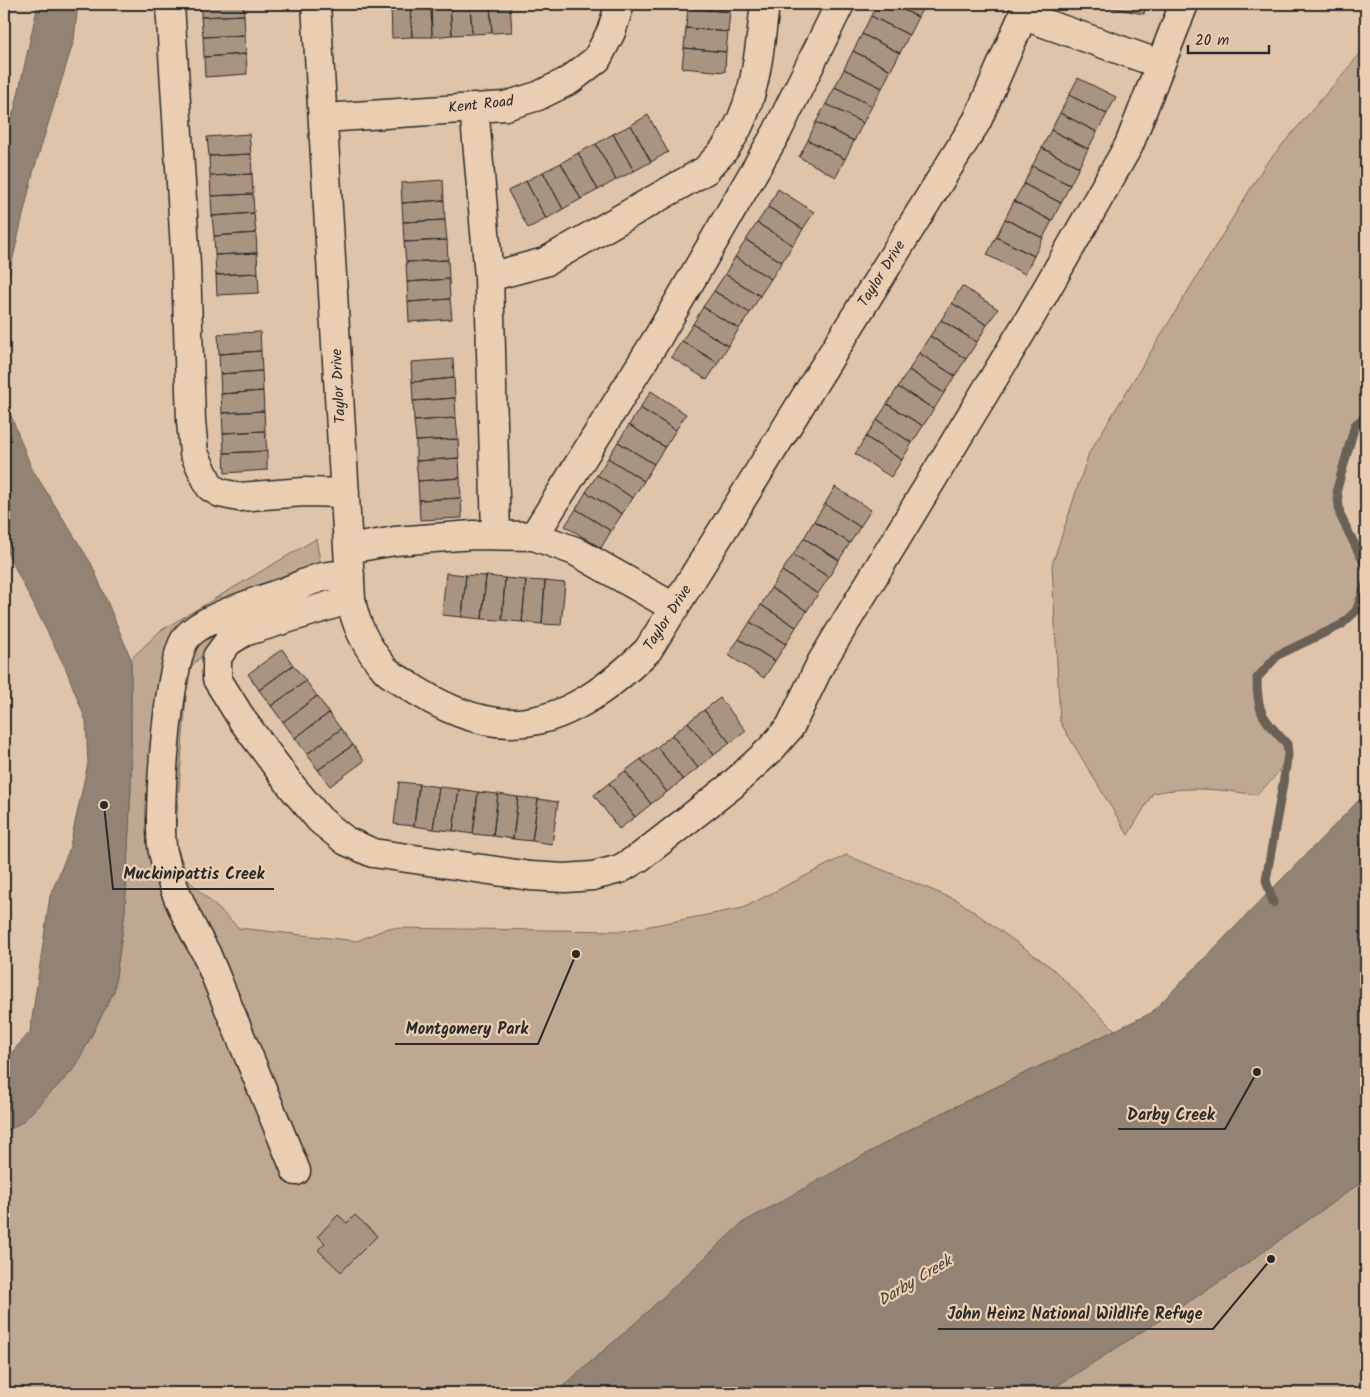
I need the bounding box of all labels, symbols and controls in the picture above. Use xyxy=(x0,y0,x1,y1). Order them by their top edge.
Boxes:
scale bar xyxy=(1188,22,1269,54)
text: 20 m xyxy=(1195,29,1229,53)
street label: Kent Road xyxy=(447,90,515,120)
street label: Taylor Drive xyxy=(852,236,912,312)
street label: Taylor Drive xyxy=(325,348,353,424)
street label: Taylor Drive xyxy=(638,580,699,656)
callout: Muckinipattis Creek xyxy=(113,858,274,889)
text: Muckinipattis Creek xyxy=(124,862,266,887)
callout: Montgomery Park xyxy=(395,1013,538,1044)
text: Montgomery Park xyxy=(406,1017,529,1042)
callout: Darby Creek xyxy=(1118,1098,1225,1129)
text: Darby Creek xyxy=(1127,1103,1216,1128)
water label: Darby Creek xyxy=(873,1248,959,1313)
callout: John Heinz National Wildlife Refuge xyxy=(938,1298,1213,1329)
text: John Heinz National Wildlife Refuge xyxy=(947,1302,1203,1327)

